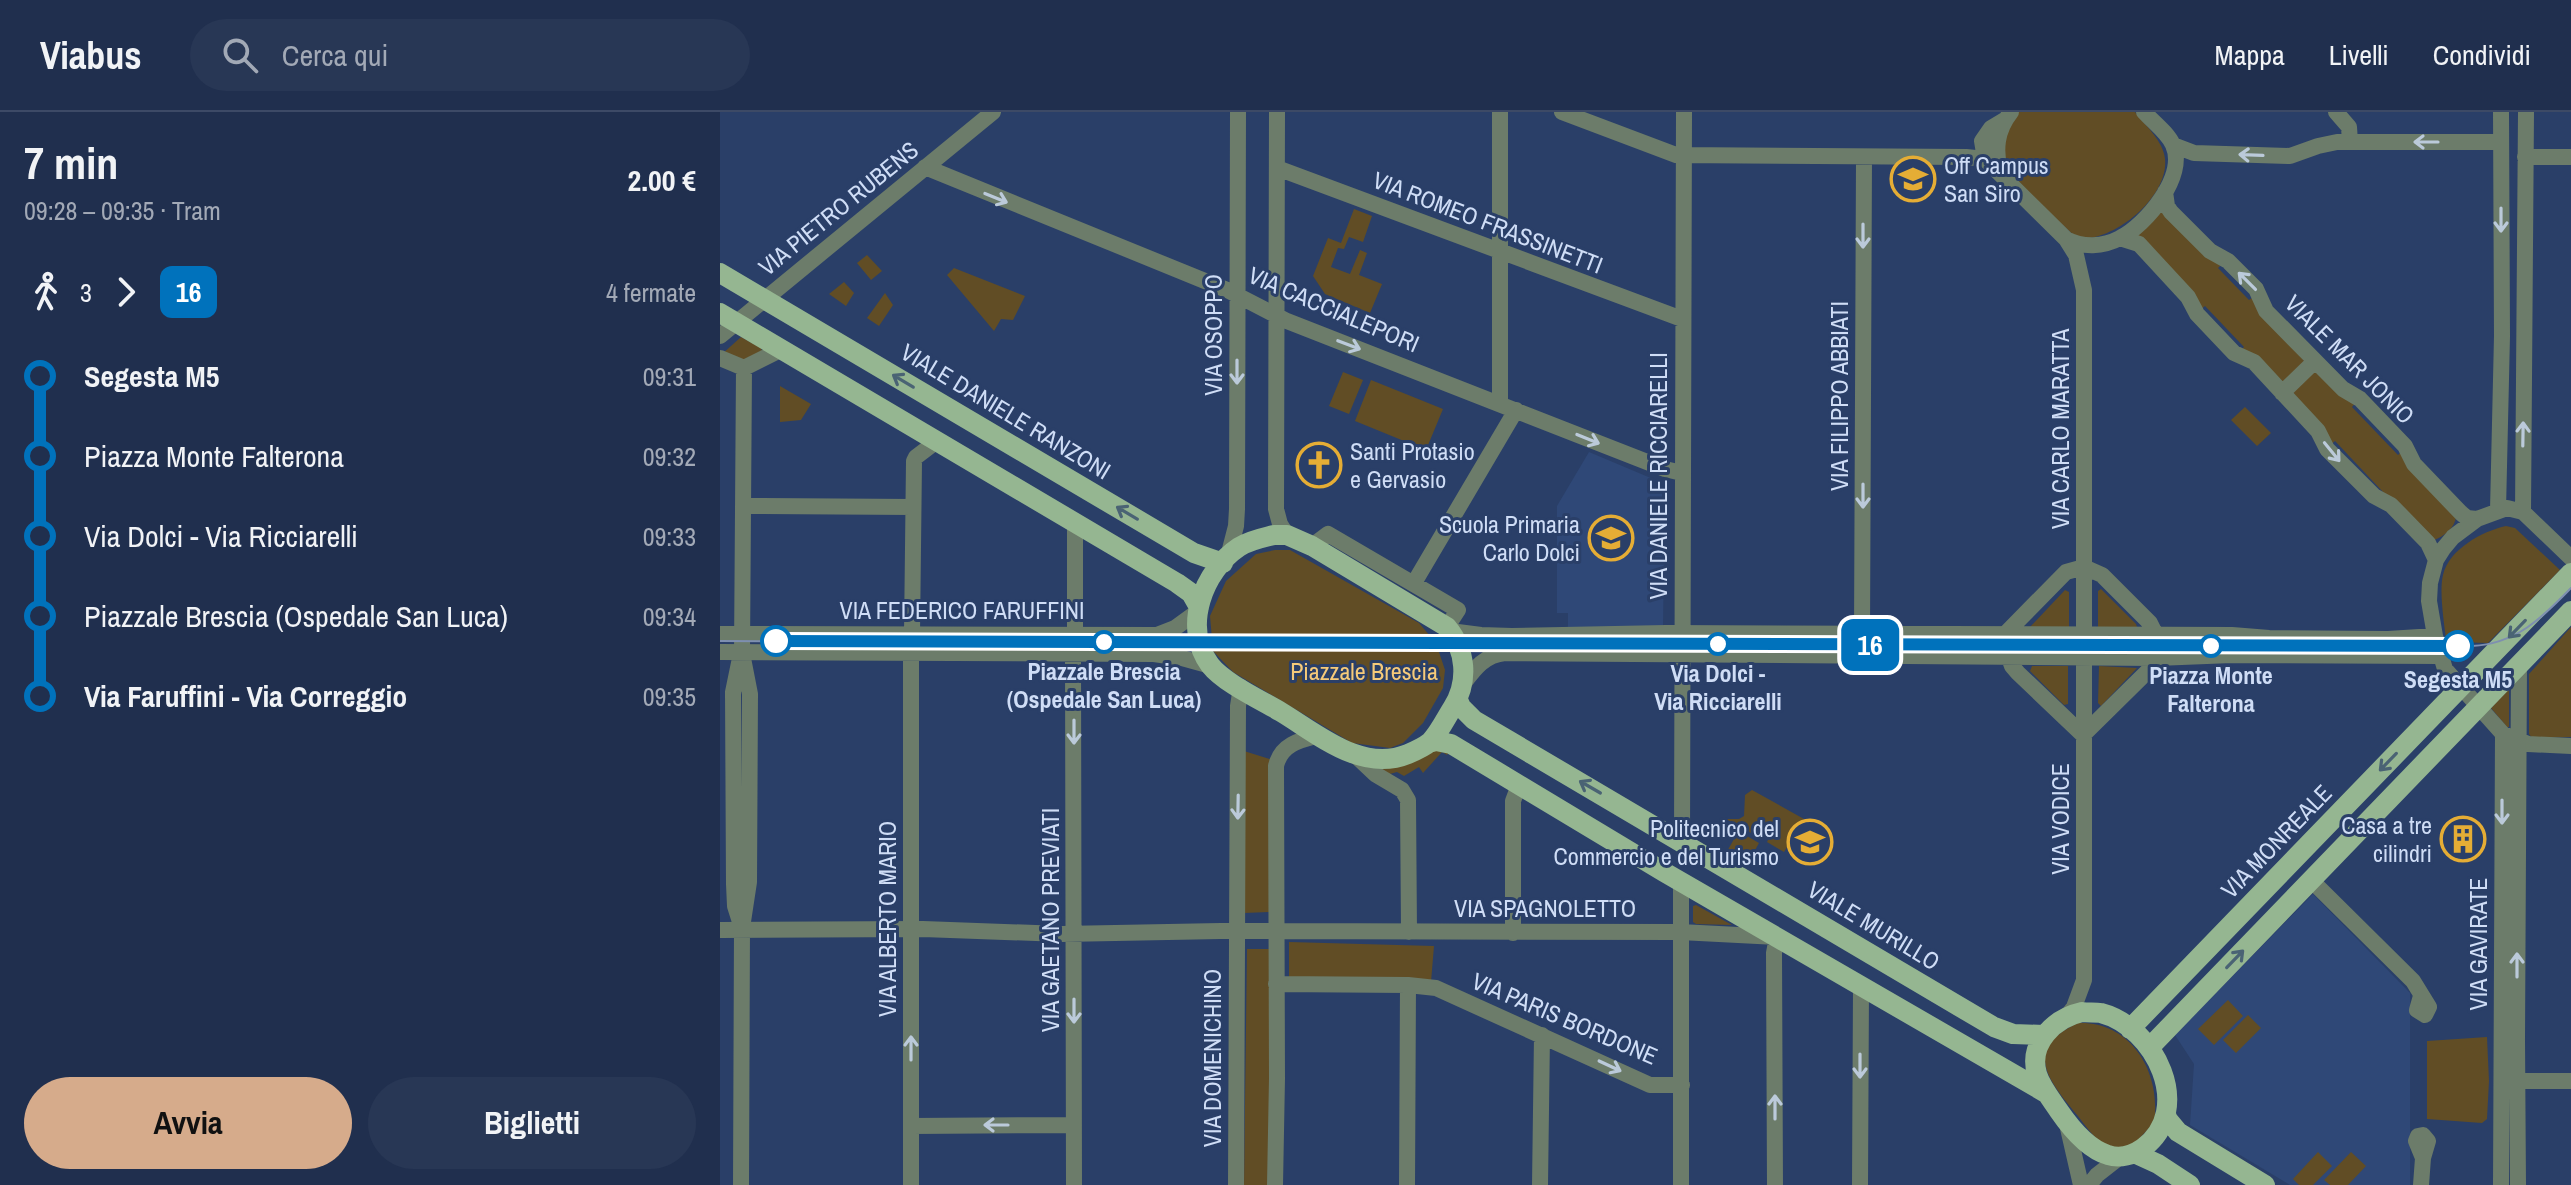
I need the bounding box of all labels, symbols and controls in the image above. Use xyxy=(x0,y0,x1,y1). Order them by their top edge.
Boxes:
search box xyxy=(190,19,750,91)
text: Viabus xyxy=(40,30,142,81)
icon: search xyxy=(218,33,262,77)
text: Cerca qui xyxy=(282,35,388,75)
text: Mappa xyxy=(2215,36,2285,74)
text: Livelli xyxy=(2329,36,2389,74)
text: Condividi xyxy=(2433,36,2531,74)
text: 7 min xyxy=(24,133,118,193)
street label: VIA PIETRO RUBENS xyxy=(751,134,925,282)
one-way arrow xyxy=(2413,134,2440,150)
one-way arrow xyxy=(2238,147,2265,162)
place label: Off Campus San Siro xyxy=(1944,149,2049,209)
school or university icon: Off Campus San Siro xyxy=(1889,155,1937,203)
text: 2.00 € xyxy=(628,160,696,200)
street label: VIA ROMEO FRASSINETTI xyxy=(1368,163,1608,281)
one-way arrow xyxy=(983,191,1008,206)
text: 09:28 – 09:35 · Tram xyxy=(24,193,221,228)
one-way arrow xyxy=(2493,206,2509,233)
one-way arrow xyxy=(1855,222,1871,249)
street label: VIA CACCIALEPORI xyxy=(1244,259,1424,359)
icon: walk xyxy=(24,270,68,314)
icon: forward xyxy=(104,270,148,314)
one-way arrow xyxy=(2237,271,2257,290)
text: 16 xyxy=(176,273,201,311)
street label: VIA OSOPPO xyxy=(1197,274,1229,396)
text: 3 xyxy=(80,275,92,310)
text: 4 fermate xyxy=(606,275,696,310)
street label: VIALE MAR JONIO xyxy=(2278,287,2422,431)
street label: VIA FILIPPO ABBIATI xyxy=(1823,301,1855,491)
street label: VIA CARLO MARATTA xyxy=(2044,328,2076,529)
street label: VIALE DANIELE RANZONI xyxy=(895,336,1117,486)
one-way arrow xyxy=(1336,339,1361,353)
street label: VIA DANIELE RICCIARELLI xyxy=(1642,352,1674,600)
text: Segesta M5 xyxy=(84,356,219,396)
one-way arrow xyxy=(1229,358,1245,385)
text: 09:31 xyxy=(643,359,696,394)
one-way arrow xyxy=(892,373,915,389)
one-way arrow xyxy=(2515,421,2531,448)
one-way arrow xyxy=(1575,432,1600,447)
place label: Santi Protasio e Gervasio xyxy=(1350,435,1475,495)
text: Piazza Monte Falterona xyxy=(84,436,344,476)
text: 09:32 xyxy=(643,439,696,474)
church icon: Santi Protasio e Gervasio xyxy=(1295,441,1343,489)
one-way arrow xyxy=(2323,441,2341,461)
one-way arrow xyxy=(1855,482,1871,509)
one-way arrow xyxy=(1116,505,1139,521)
place label: Scuola Primaria Carlo Dolci xyxy=(1439,508,1580,568)
school or university icon: Scuola Primaria Carlo Dolci xyxy=(1587,514,1635,562)
text: Via Dolci - Via Ricciarelli xyxy=(84,516,358,556)
text: 09:33 xyxy=(643,519,696,554)
street label: VIA FEDERICO FARUFFINI xyxy=(840,594,1084,626)
text: Piazzale Brescia (Ospedale San Luca) xyxy=(84,596,508,636)
text: 09:34 xyxy=(643,599,696,634)
line badge: 16 xyxy=(1834,619,1906,671)
one-way arrow xyxy=(2507,619,2526,639)
unlabelled marker xyxy=(761,626,791,656)
text: 16 xyxy=(1857,626,1883,664)
marker: Piazzale Brescia (Ospedale San Luca) xyxy=(1093,631,1115,653)
marker: Segesta M5 xyxy=(2443,631,2473,661)
marker: Via Dolci - Via Ricciarelli xyxy=(1707,633,1729,655)
marker: Piazza Monte Falterona xyxy=(2200,635,2222,657)
place label: Piazzale Brescia (Ospedale San Luca) xyxy=(1007,655,1201,715)
park label: Piazzale Brescia xyxy=(1290,655,1438,687)
place label: Via Dolci - Via Ricciarelli xyxy=(1654,657,1782,717)
place label: Piazza Monte Falterona xyxy=(2149,659,2273,719)
place label: Segesta M5 xyxy=(2404,663,2512,695)
text: Via Faruffini - Via Correggio xyxy=(84,676,407,716)
text: 09:35 xyxy=(643,679,696,714)
one-way arrow xyxy=(1066,718,1082,745)
one-way arrow xyxy=(2379,752,2398,772)
street label: VIA VODICE xyxy=(2044,763,2076,875)
street label: VIA MONREALE xyxy=(2214,777,2338,905)
one-way arrow xyxy=(1579,779,1602,795)
one-way arrow xyxy=(1230,793,1245,820)
one-way arrow xyxy=(2494,798,2510,825)
street label: VIA GAETANO PREVIATI xyxy=(1034,808,1066,1032)
place label: Casa a tre cilindri xyxy=(2341,809,2432,869)
place label: Politecnico del Commercio e del Turismo xyxy=(1554,812,1779,872)
building icon: Casa a tre cilindri xyxy=(2439,815,2487,863)
school or university icon: Politecnico del Commercio e del Turismo xyxy=(1786,818,1834,866)
street label: VIA ALBERTO MARIO xyxy=(871,821,903,1017)
street label: VIALE MURILLO xyxy=(1802,873,1946,977)
street label: VIA GAVIRATE xyxy=(2462,878,2494,1010)
street label: VIA SPAGNOLETTO xyxy=(1454,892,1636,924)
one-way arrow xyxy=(2226,949,2245,969)
one-way arrow xyxy=(2509,952,2525,979)
street label: VIA PARIS BORDONE xyxy=(1467,964,1663,1072)
street label: VIA DOMENICHINO xyxy=(1196,969,1228,1147)
one-way arrow xyxy=(1066,997,1082,1024)
one-way arrow xyxy=(903,1035,919,1062)
one-way arrow xyxy=(1852,1052,1868,1079)
one-way arrow xyxy=(1598,1060,1622,1075)
button: Avvia xyxy=(24,1077,352,1169)
button: Biglietti xyxy=(368,1077,696,1169)
one-way arrow xyxy=(1767,1094,1783,1121)
one-way arrow xyxy=(983,1117,1010,1133)

